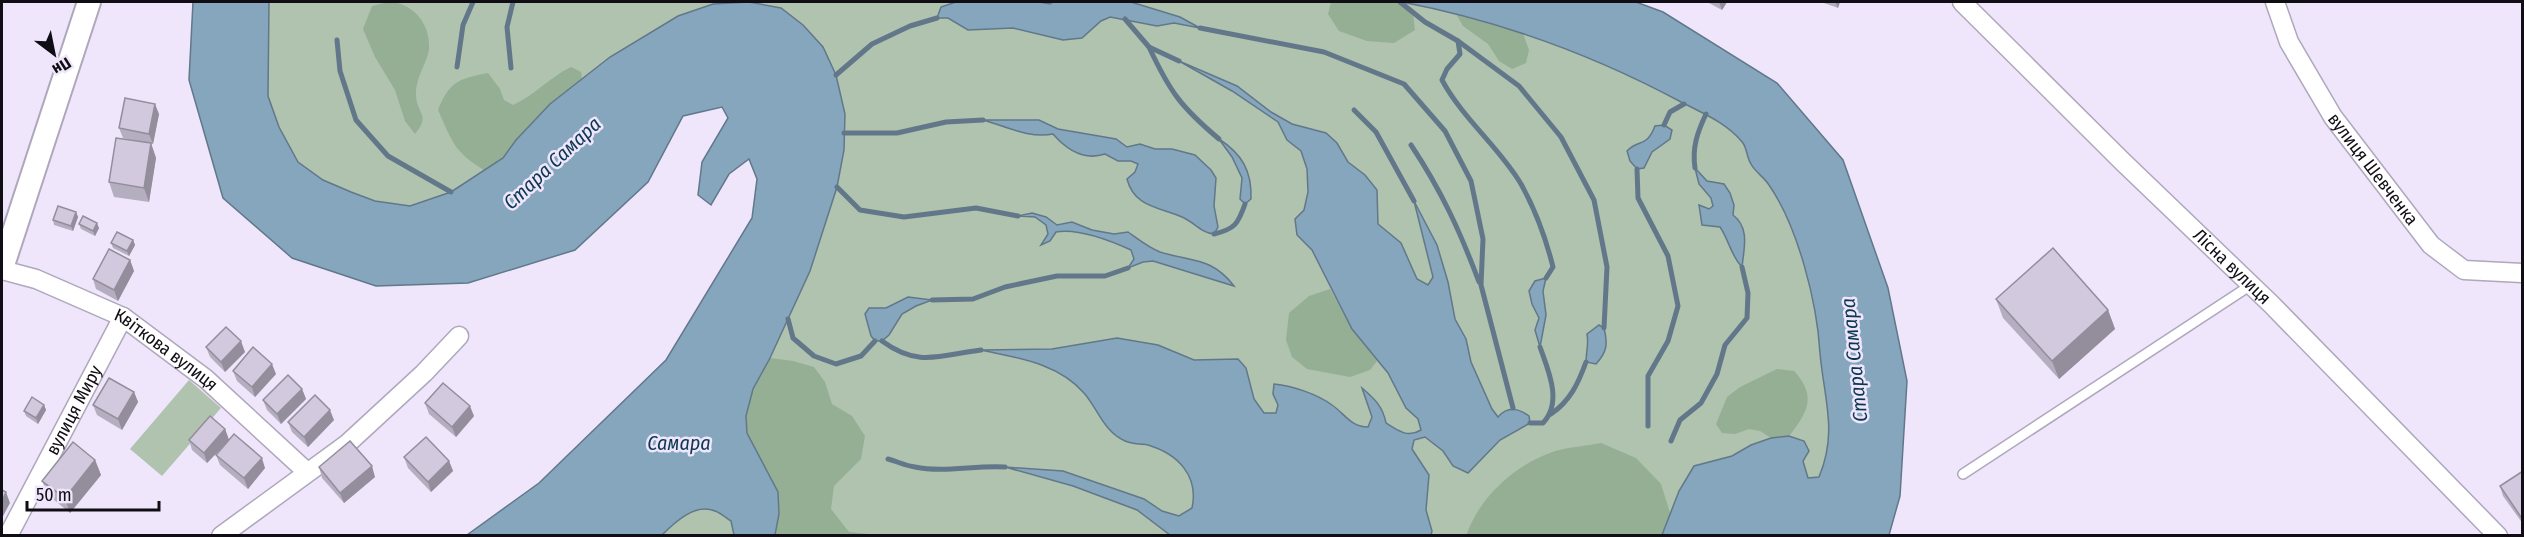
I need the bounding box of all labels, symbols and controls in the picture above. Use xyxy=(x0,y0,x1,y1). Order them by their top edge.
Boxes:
north arrow xyxy=(24,24,84,84)
text: Пн xyxy=(49,53,74,79)
street label: вулиця Шевченка xyxy=(2323,109,2423,230)
water label: Стара Самара xyxy=(498,112,606,214)
street label: Лісна вулиця xyxy=(2188,224,2276,309)
water label: Стара Самара xyxy=(1836,297,1872,423)
street label: Квіткова вулиця xyxy=(111,304,223,396)
street label: вулиця Миру xyxy=(41,362,107,459)
water label: Самара xyxy=(647,431,711,455)
scale bar xyxy=(27,474,159,512)
text: 50 m xyxy=(36,484,72,506)

